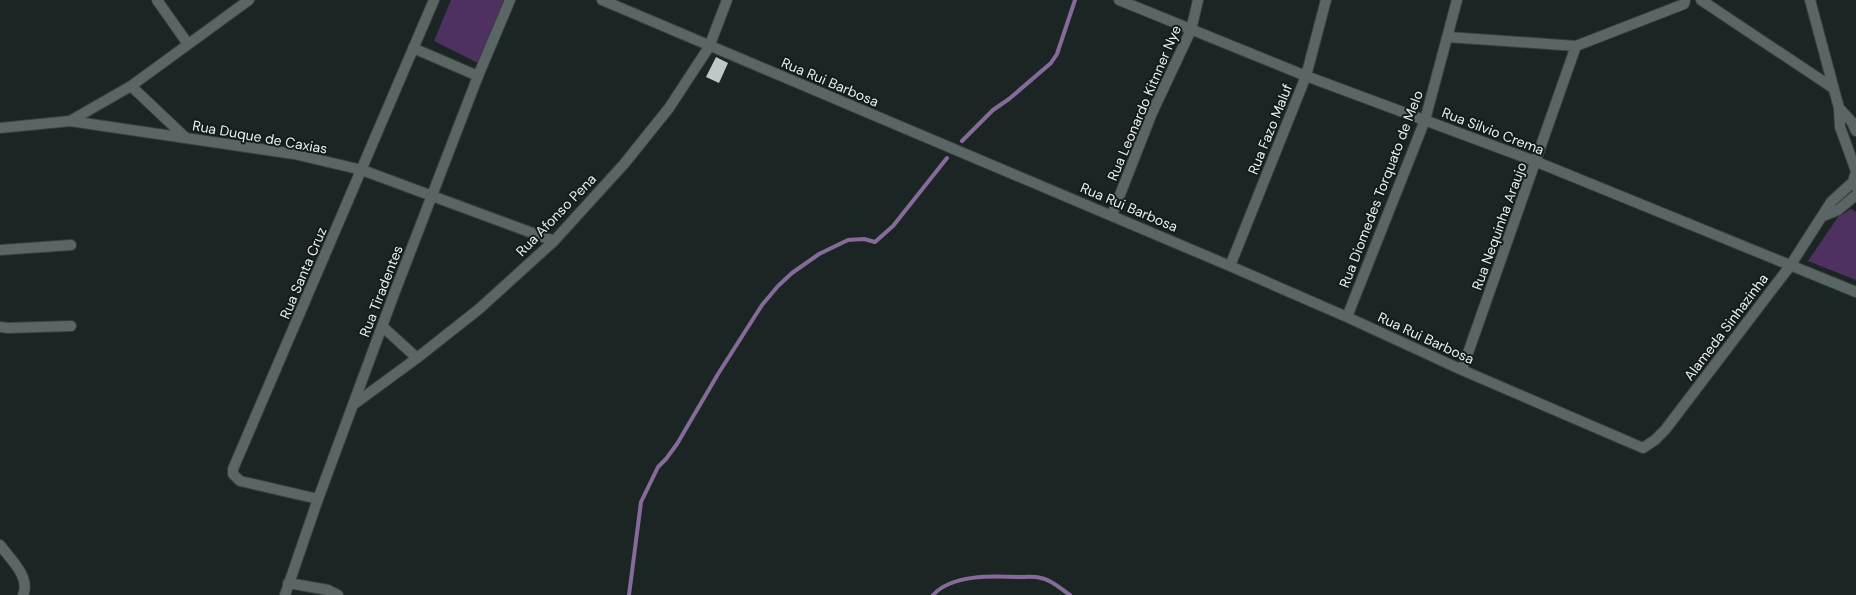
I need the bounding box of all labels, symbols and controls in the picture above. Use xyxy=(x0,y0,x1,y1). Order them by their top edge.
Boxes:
street label: Rua Leonardo Kitnner Nye xyxy=(1103,23,1185,183)
street label: Rua Rui Barbosa xyxy=(779,53,881,111)
street label: Rua Fazo Maluf xyxy=(1244,81,1296,177)
street label: Rua Diomedes Torquato de Melo xyxy=(1335,88,1427,290)
street label: Rua Silvio Crema xyxy=(1439,103,1547,159)
street label: Rua Duque de Caxias xyxy=(191,116,329,158)
street label: Rua Nequinha Araujo xyxy=(1468,160,1530,292)
street label: Rua Afonso Pena xyxy=(512,170,600,260)
street label: Rua Rui Barbosa xyxy=(1078,178,1180,236)
street label: Rua Santa Cruz xyxy=(276,224,330,322)
street label: Rua Tiradentes xyxy=(355,243,407,339)
street label: Alameda Sinhazinha xyxy=(1680,270,1772,384)
street label: Rua Rui Barbosa xyxy=(1375,308,1477,368)

